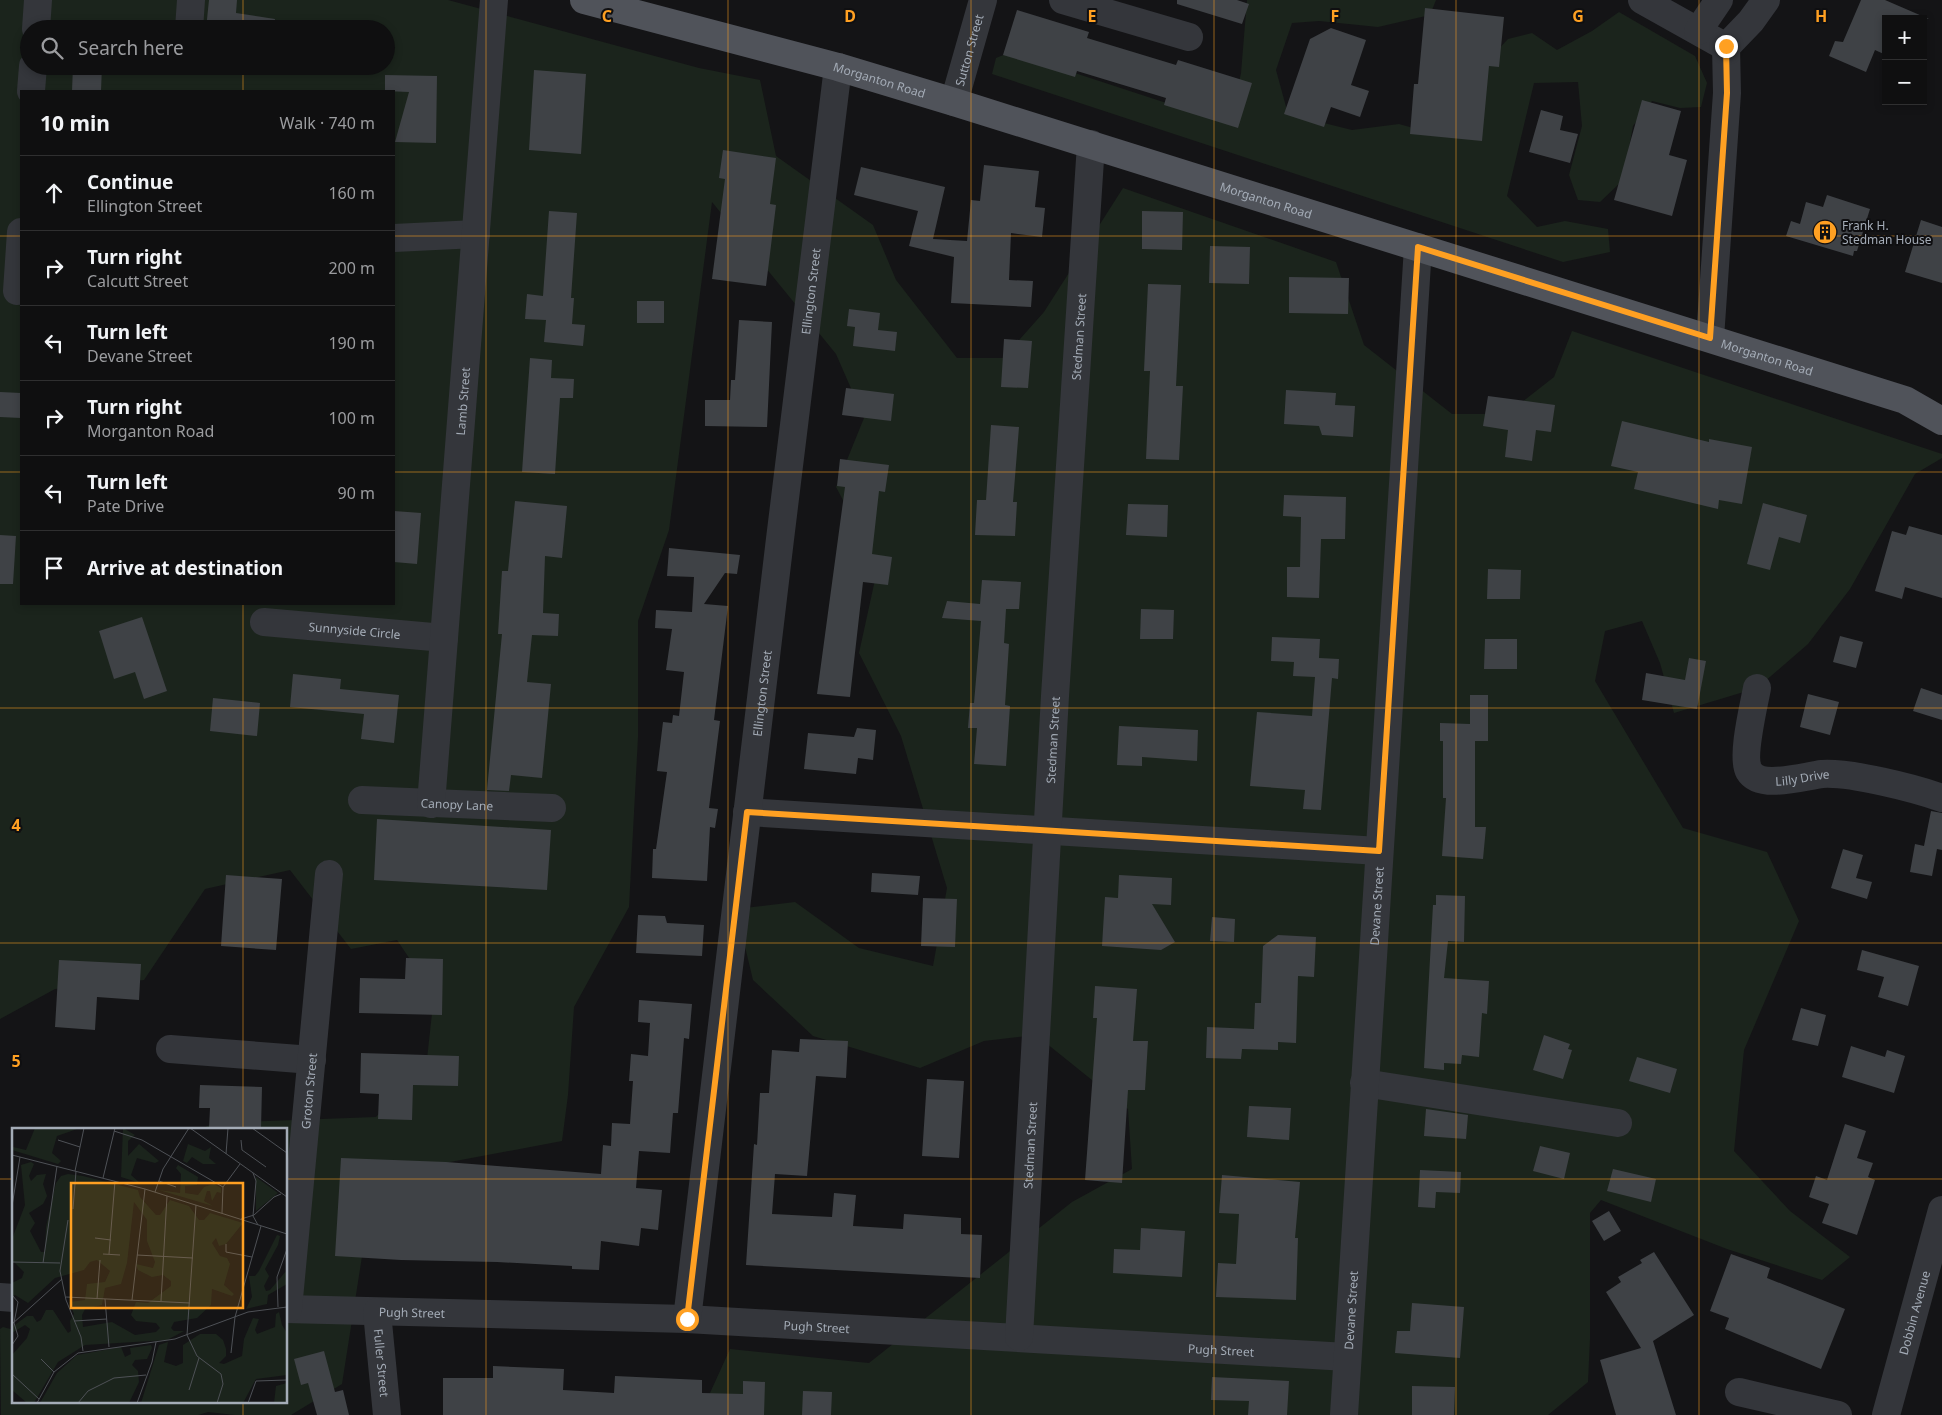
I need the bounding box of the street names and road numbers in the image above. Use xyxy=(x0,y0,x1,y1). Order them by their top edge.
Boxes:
street label: Sutton Street xyxy=(950,11,987,88)
street label: Morganton Road xyxy=(831,58,928,101)
street label: Morganton Road xyxy=(1218,177,1314,222)
street label: Ellington Street xyxy=(797,247,824,335)
street label: Stedman Street xyxy=(1067,292,1090,381)
street label: Morganton Road xyxy=(1719,334,1815,379)
street label: Lamb Street xyxy=(451,366,474,436)
street label: Sunnyside Circle xyxy=(308,618,402,643)
street label: Ellington Street xyxy=(748,649,775,737)
street label: Stedman Street xyxy=(1042,695,1064,784)
street label: Lilly Drive xyxy=(1775,765,1830,789)
street label: Canopy Lane xyxy=(420,794,494,814)
street label: Devane Street xyxy=(1365,865,1387,946)
street label: Groton Street xyxy=(297,1051,321,1130)
street label: Stedman Street xyxy=(1019,1101,1041,1189)
street label: Dobbin Avenue xyxy=(1894,1268,1934,1357)
street label: Devane Street xyxy=(1340,1270,1362,1350)
street label: Pugh Street xyxy=(379,1303,446,1321)
street label: Pugh Street xyxy=(783,1316,851,1337)
street label: Fuller Street xyxy=(370,1328,394,1398)
street label: Pugh Street xyxy=(1187,1339,1255,1360)

